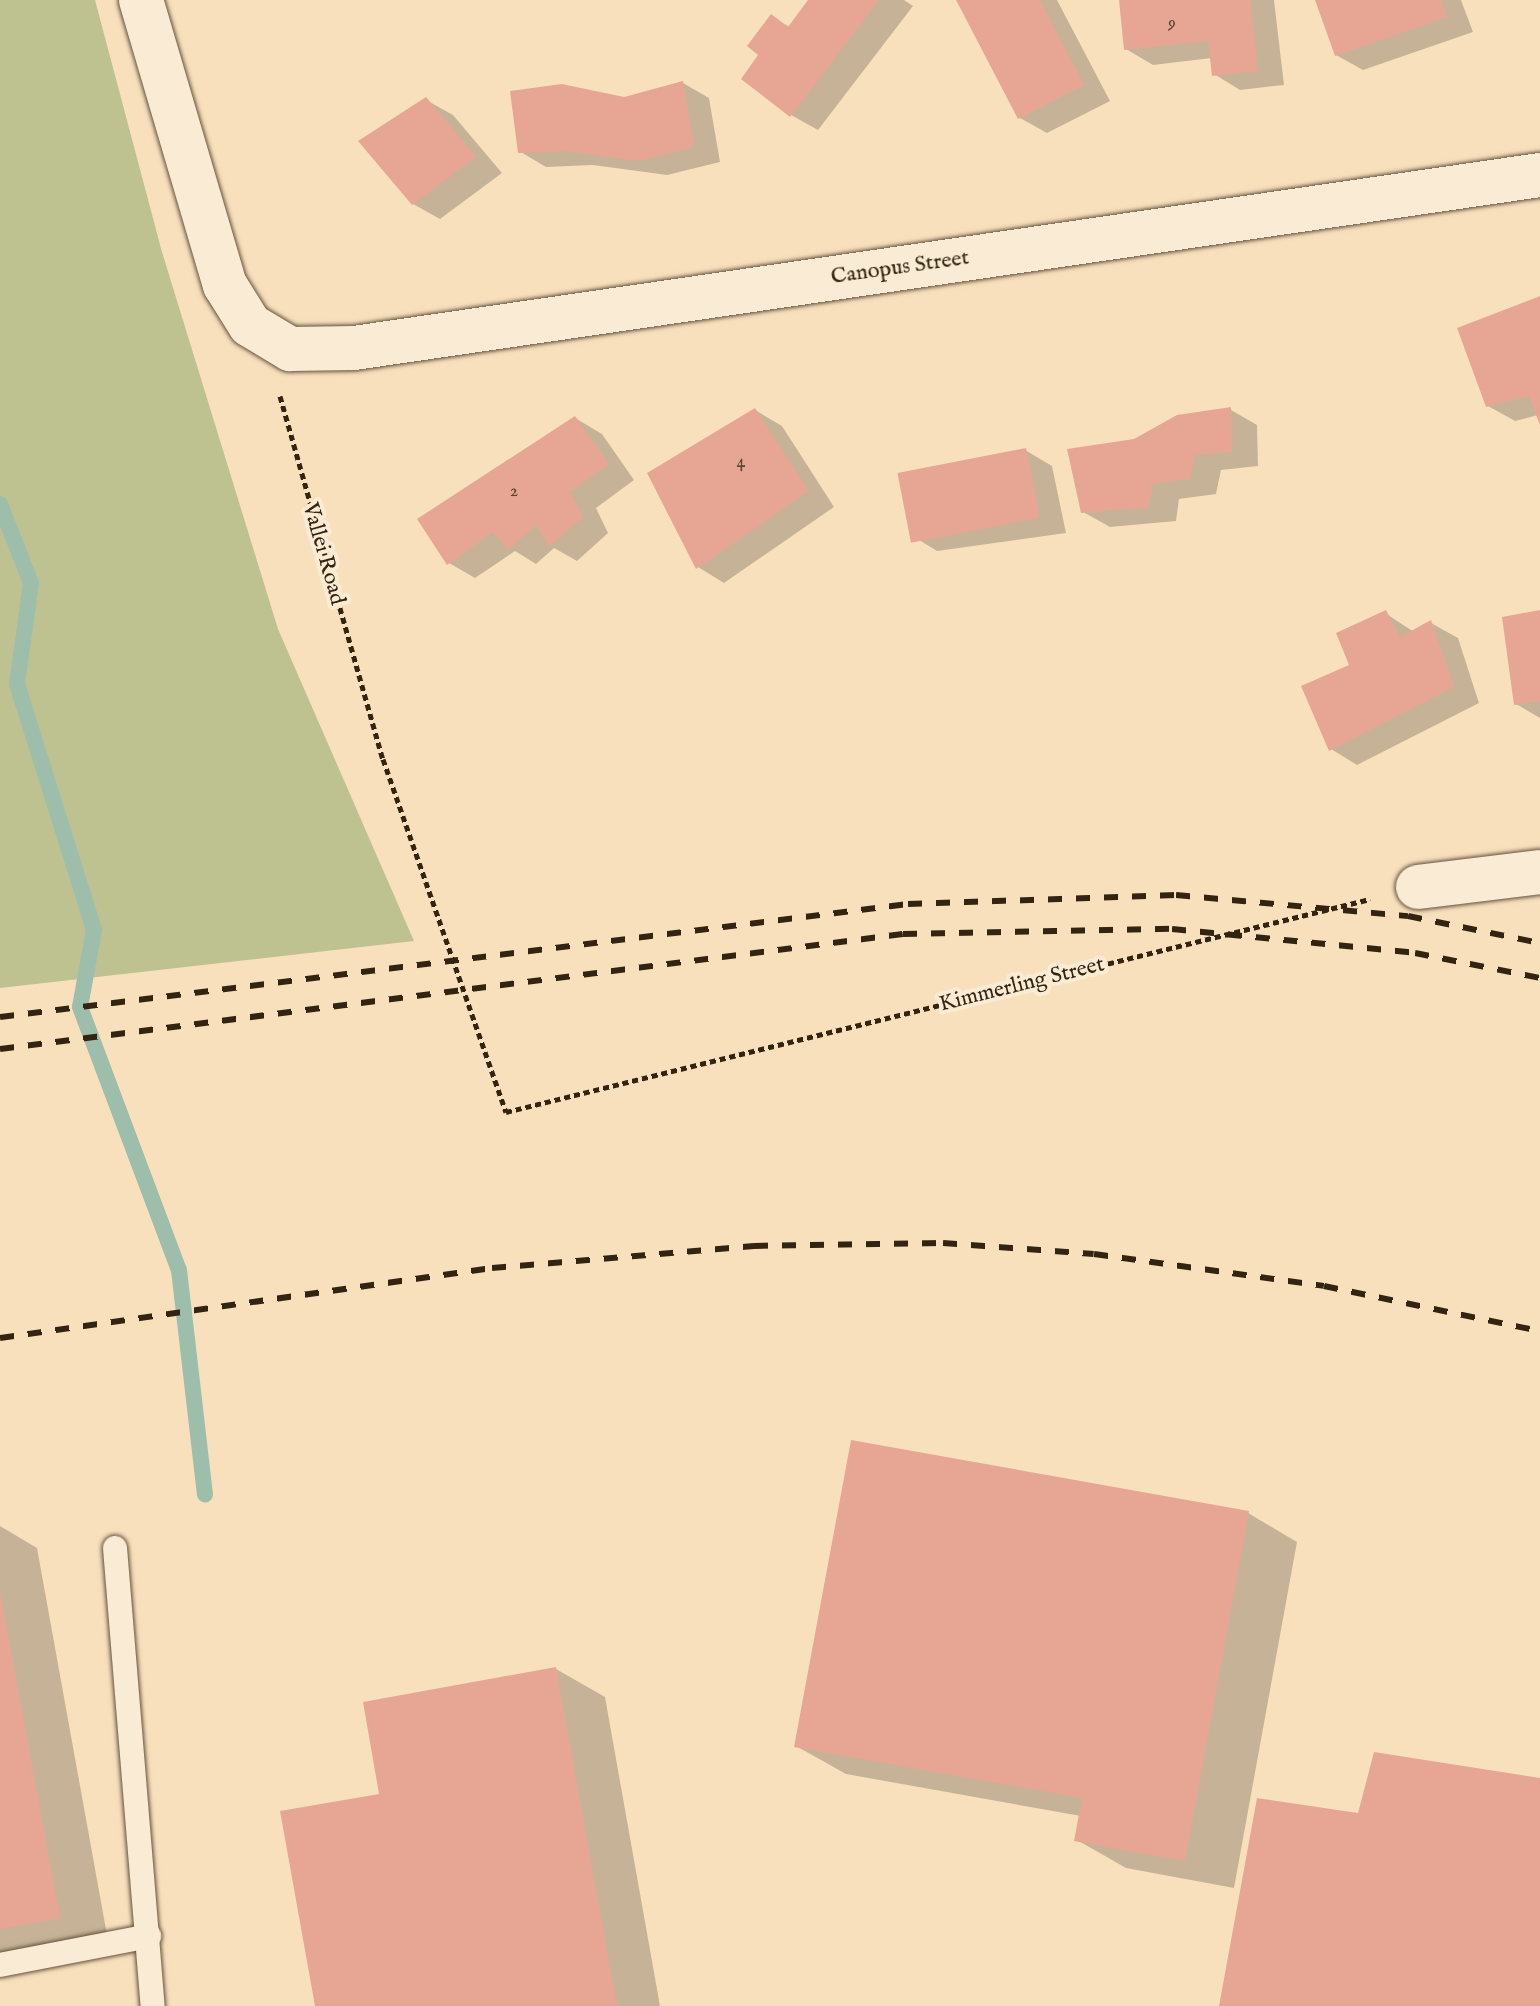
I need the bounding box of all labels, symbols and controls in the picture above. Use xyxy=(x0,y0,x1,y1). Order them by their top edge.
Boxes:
house number: 9 xyxy=(1168,13,1176,35)
street label: Canopus Street xyxy=(829,245,971,291)
house number: 4 xyxy=(737,452,745,474)
house number: 2 xyxy=(510,481,518,503)
street label: Vallei Road xyxy=(296,500,350,608)
street label: Kimmerling Street xyxy=(937,952,1107,1018)

